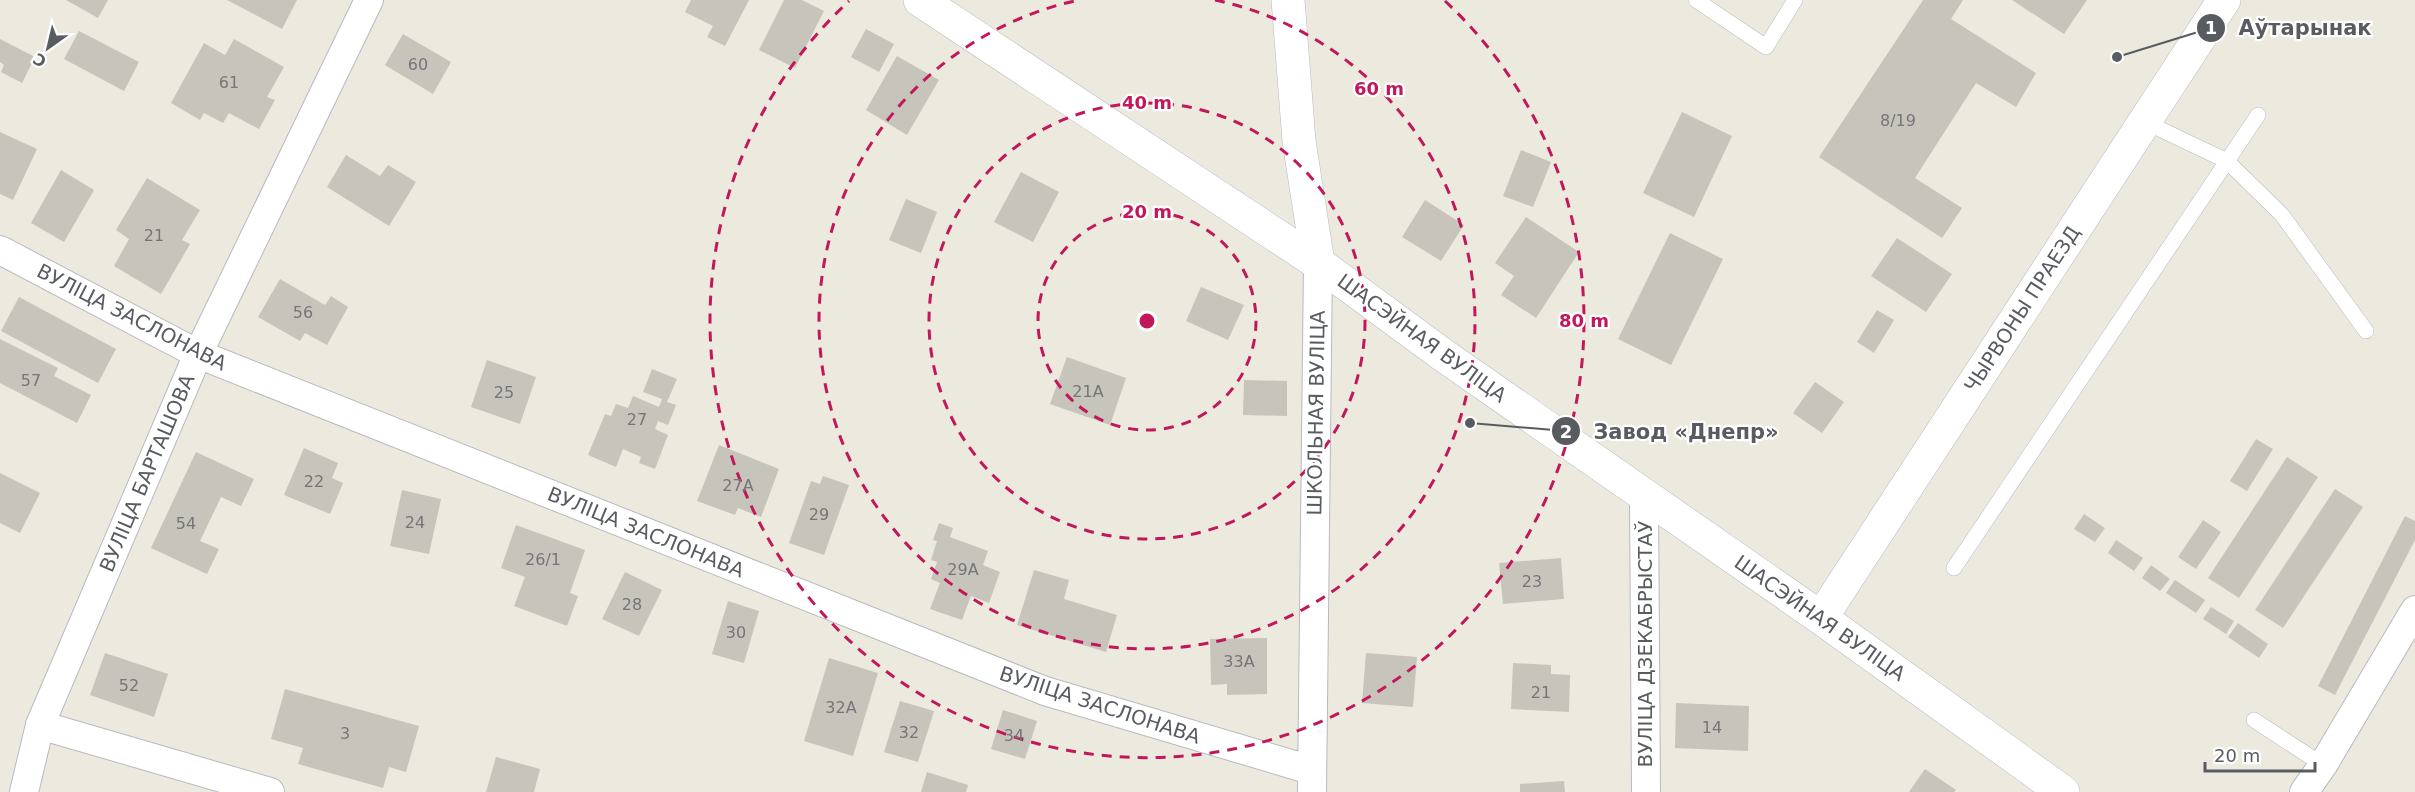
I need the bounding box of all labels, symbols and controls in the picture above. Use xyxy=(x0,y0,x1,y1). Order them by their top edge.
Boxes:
callout: Аўтарынак xyxy=(2196,8,2383,47)
text: Аўтарынак xyxy=(2238,16,2372,40)
text: 1 xyxy=(2205,17,2217,38)
north arrow xyxy=(18,18,78,78)
text: С xyxy=(30,49,50,71)
house number: 60 xyxy=(408,55,428,74)
house number: 61 xyxy=(219,73,239,92)
text: 60 m xyxy=(1354,78,1404,99)
text: 40 m xyxy=(1122,92,1172,113)
house number: 8/19 xyxy=(1880,111,1916,130)
text: 20 m xyxy=(1122,201,1172,222)
street label: ЧЫРВОНЫ ПРАЕЗД xyxy=(1959,221,2085,397)
house number: 21 xyxy=(144,226,164,245)
street label: ВУЛІЦА ЗАСЛОНАВА xyxy=(33,259,231,375)
street label: ШАСЭЙНАЯ ВУЛІЦА xyxy=(1333,269,1511,408)
house number: 56 xyxy=(293,303,313,322)
street label: ШКОЛЬНАЯ ВУЛІЦА xyxy=(1302,310,1330,516)
text: 80 m xyxy=(1559,310,1609,331)
centre of rings xyxy=(1137,311,1157,331)
street label: ВУЛІЦА БАРТАШОВА xyxy=(94,370,200,575)
house number: 57 xyxy=(21,371,41,390)
house number: 21А xyxy=(1072,382,1104,401)
house number: 25 xyxy=(494,383,514,402)
house number: 27 xyxy=(627,410,647,429)
callout: Завод «Днепр» xyxy=(1551,412,1790,451)
text: Завод «Днепр» xyxy=(1593,420,1779,444)
text: 2 xyxy=(1560,421,1572,442)
house number: 22 xyxy=(304,472,324,491)
house number: 27А xyxy=(722,476,754,495)
street label: ВУЛІЦА ЗАСЛОНАВА xyxy=(544,482,748,583)
house number: 29 xyxy=(809,505,829,524)
house number: 24 xyxy=(405,513,425,532)
house number: 54 xyxy=(176,514,196,533)
street label: ВУЛІЦА ДЗЕКАБРЫСТАЎ xyxy=(1633,521,1657,767)
house number: 26/1 xyxy=(525,550,561,569)
street label: ШАСЭЙНАЯ ВУЛІЦА xyxy=(1730,550,1910,686)
house number: 29А xyxy=(947,560,979,579)
house number: 23 xyxy=(1522,572,1542,591)
house number: 28 xyxy=(622,595,642,614)
house number: 30 xyxy=(726,623,746,642)
house number: 33А xyxy=(1223,652,1255,671)
street label: ВУЛІЦА ЗАСЛОНАВА xyxy=(997,661,1204,749)
house number: 52 xyxy=(119,676,139,695)
house number: 21 xyxy=(1531,683,1551,702)
house number: 32А xyxy=(825,698,857,717)
house number: 14 xyxy=(1702,718,1722,737)
house number: 32 xyxy=(899,723,919,742)
house number: 3 xyxy=(340,724,350,743)
house number: 34 xyxy=(1004,726,1024,745)
scale bar xyxy=(2205,735,2314,773)
text: 20 m xyxy=(2214,745,2260,766)

